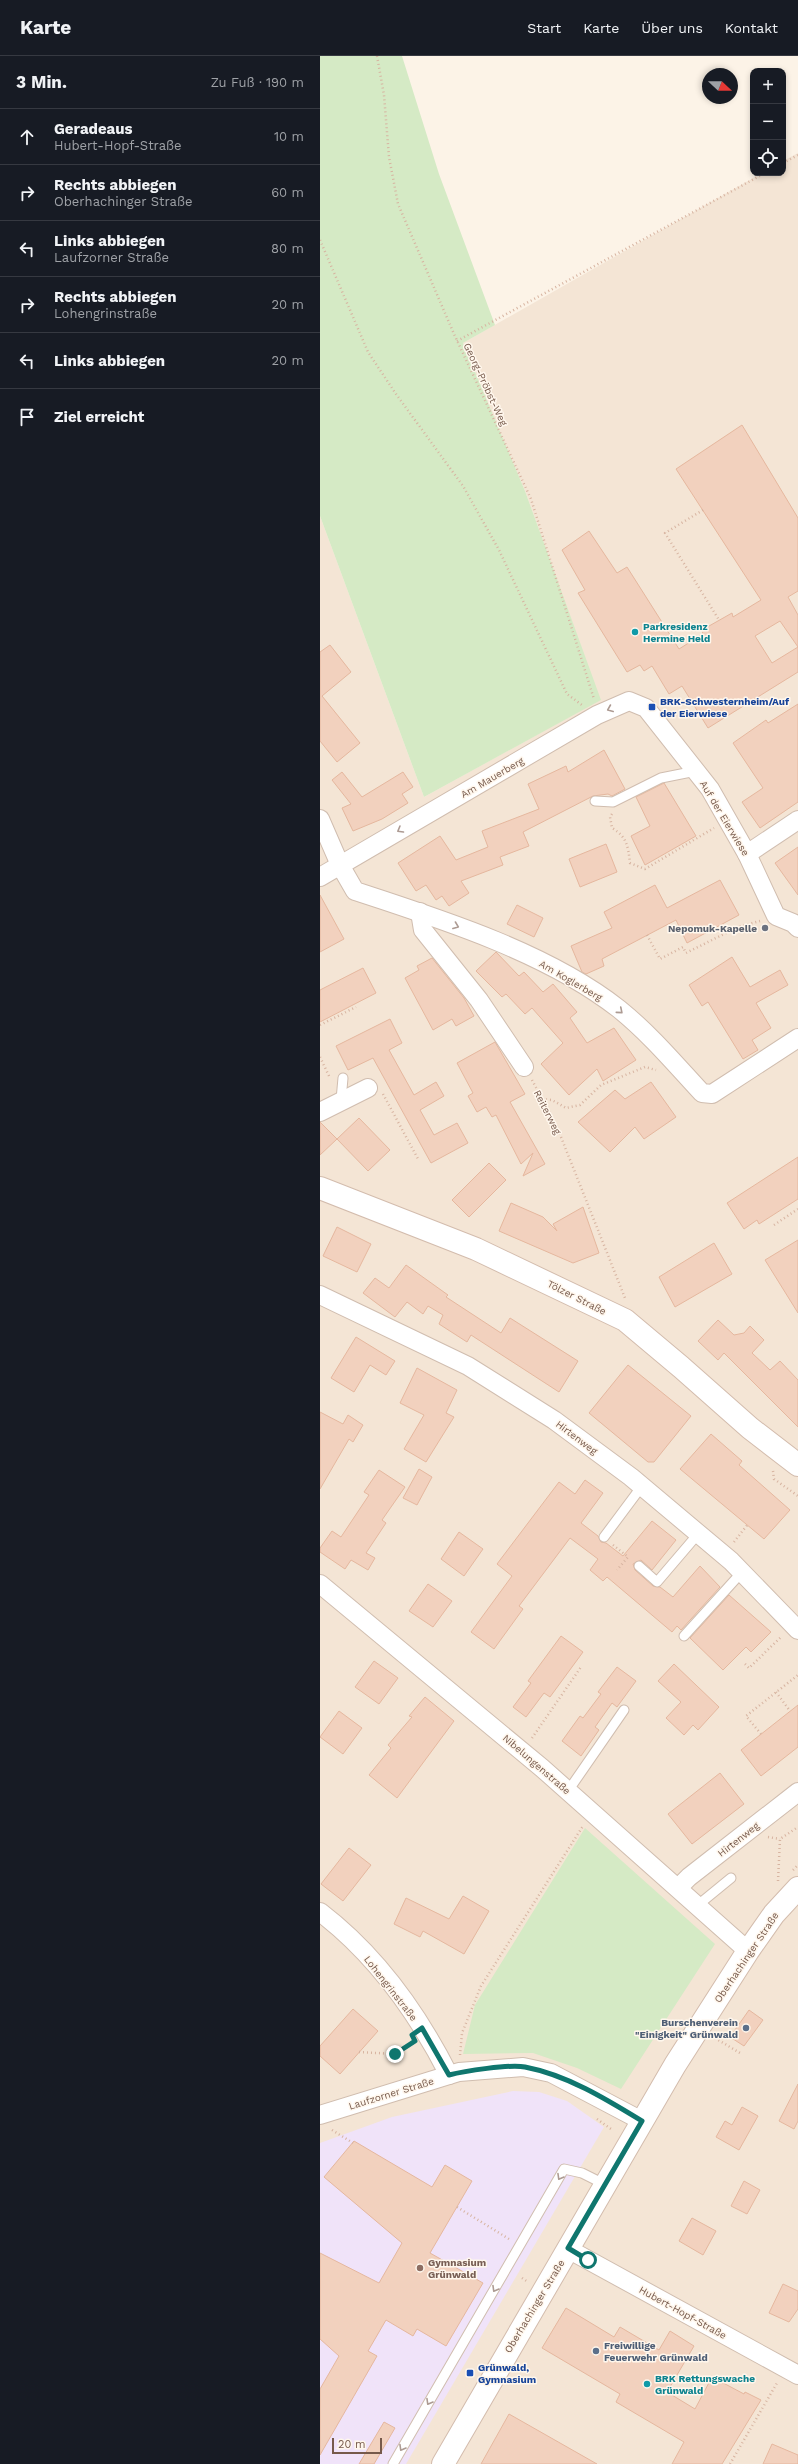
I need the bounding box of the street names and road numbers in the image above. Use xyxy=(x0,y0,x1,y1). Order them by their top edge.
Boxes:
street label: Georg-Pröbst-Weg xyxy=(462,341,510,428)
street label: Am Mauerberg xyxy=(459,755,526,800)
street label: Auf der Eierwiese xyxy=(698,779,751,858)
street label: Am Koglerberg xyxy=(537,958,605,1003)
street label: Reiterweg xyxy=(532,1088,564,1137)
street label: Tölzer Straße xyxy=(546,1278,608,1317)
street label: Hirtenweg xyxy=(554,1418,600,1457)
street label: Nibelungenstraße xyxy=(501,1732,573,1797)
street label: Hirtenweg xyxy=(716,1820,762,1859)
street label: Oberhachinger Straße xyxy=(712,1910,781,2005)
street label: Lohengrinstraße xyxy=(362,1954,419,2023)
street label: Laufzorner Straße xyxy=(347,2075,435,2112)
street label: Oberhachinger Straße xyxy=(502,2258,567,2355)
street label: Hubert-Hopf-Straße xyxy=(637,2284,729,2341)

